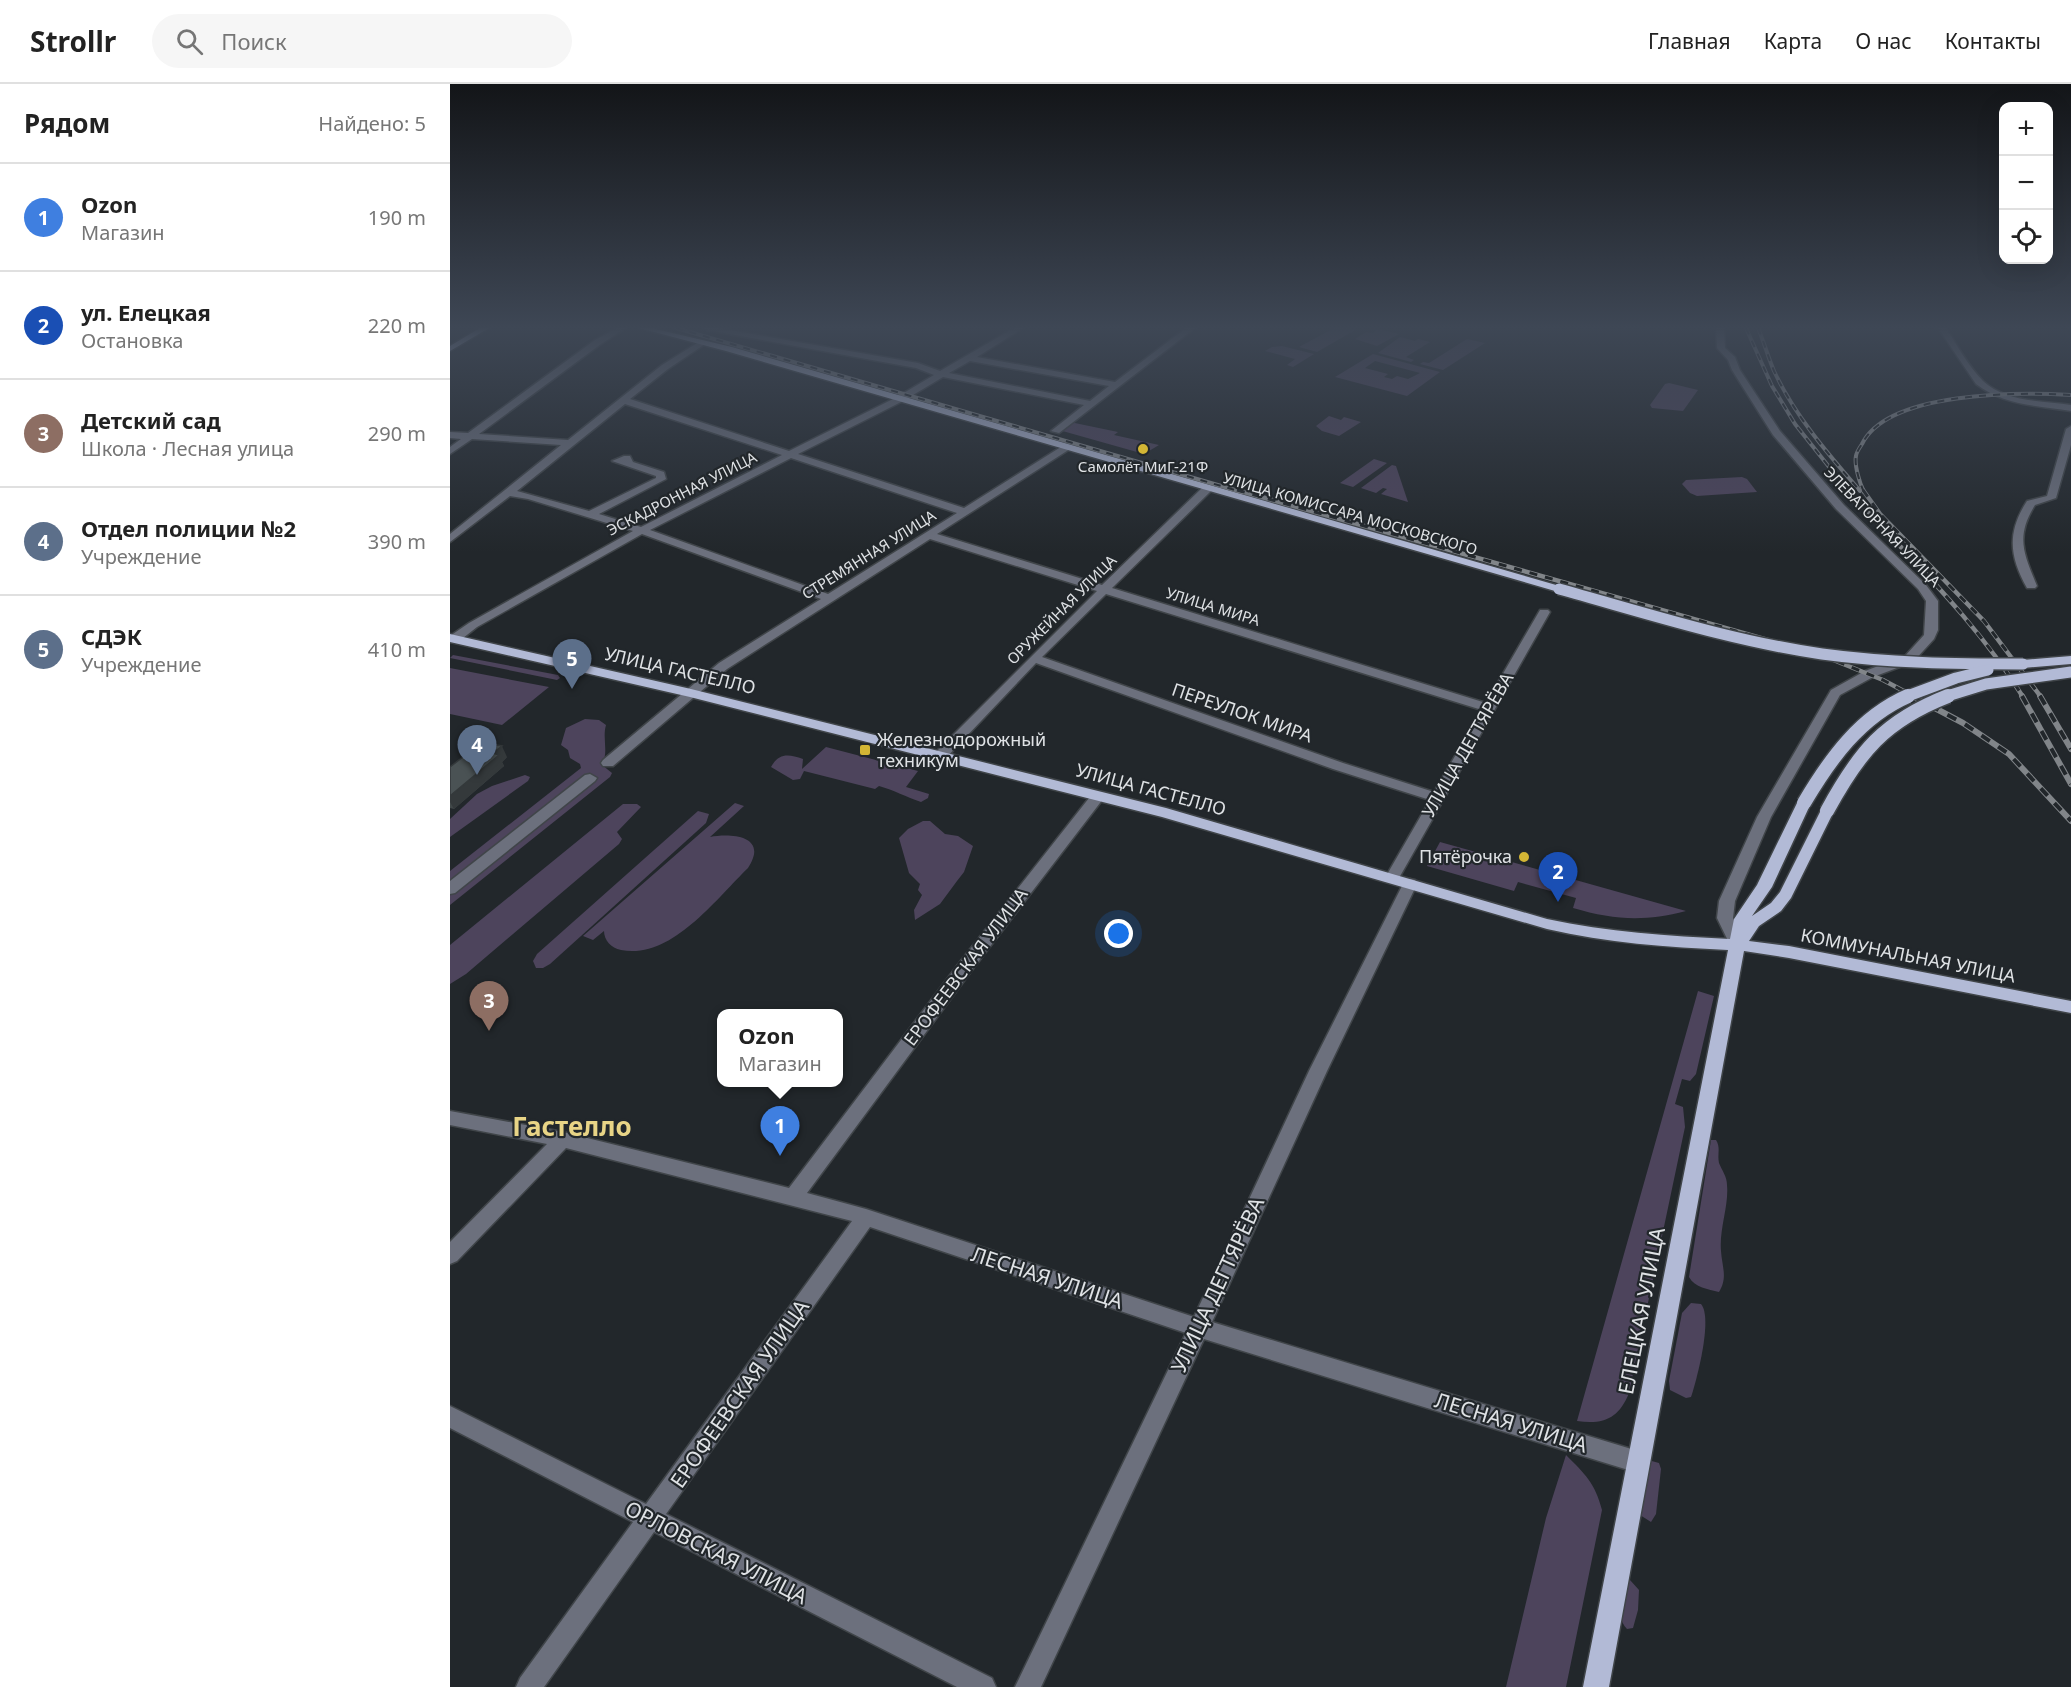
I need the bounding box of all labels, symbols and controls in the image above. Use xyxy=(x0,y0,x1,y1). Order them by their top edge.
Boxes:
search box xyxy=(152,14,572,68)
text: Strollr xyxy=(30,22,116,60)
icon: search xyxy=(173,25,206,58)
text: Поиск xyxy=(221,26,287,56)
text: Главная xyxy=(1648,27,1731,55)
text: Карта xyxy=(1764,27,1822,55)
text: О нас xyxy=(1855,27,1912,55)
text: Контакты xyxy=(1945,27,2041,55)
map controls xyxy=(1999,102,2053,264)
button: + xyxy=(1999,102,2053,156)
text: Рядом xyxy=(24,105,110,141)
text: Найдено: 5 xyxy=(318,110,426,137)
button: − xyxy=(1999,156,2053,210)
text: Ozon xyxy=(81,189,137,219)
text: 1 xyxy=(38,204,49,231)
text: 190 m xyxy=(368,204,426,231)
button: locate xyxy=(1999,210,2053,264)
text: Магазин xyxy=(81,219,165,246)
text: ул. Елецкая xyxy=(81,297,211,327)
text: 2 xyxy=(38,312,49,339)
text: 220 m xyxy=(368,312,426,339)
text: Остановка xyxy=(81,327,183,354)
text: Детский сад xyxy=(81,405,221,435)
text: 3 xyxy=(38,420,49,447)
text: 290 m xyxy=(368,420,426,447)
text: Школа · Лесная улица xyxy=(81,435,294,462)
marker: Самолёт МиГ-21Ф xyxy=(1136,442,1150,456)
street label: ЭСКАДРОННАЯ УЛИЦА xyxy=(603,446,760,540)
place label: Самолёт МиГ-21Ф xyxy=(1078,456,1208,476)
street label: ЭЛЕВАТОРНАЯ УЛИЦА xyxy=(1820,462,1946,591)
street label: УЛИЦА КОМИССАРА МОСКОВСКОГО xyxy=(1221,467,1480,559)
street label: СТРЕМЯННАЯ УЛИЦА xyxy=(798,505,940,603)
text: Отдел полиции №2 xyxy=(81,513,296,543)
text: 4 xyxy=(38,528,49,555)
text: 390 m xyxy=(368,528,426,555)
text: Учреждение xyxy=(81,543,202,570)
street label: ОРУЖЕЙНАЯ УЛИЦА xyxy=(1002,550,1121,668)
street label: УЛИЦА МИРА xyxy=(1164,582,1263,630)
text: СДЭК xyxy=(81,621,142,651)
text: 5 xyxy=(38,636,49,663)
text: 410 m xyxy=(368,636,426,663)
pin: 5 xyxy=(552,640,592,689)
street label: УЛИЦА ГАСТЕЛЛО xyxy=(602,641,758,699)
text: Учреждение xyxy=(81,651,202,678)
street label: УЛИЦА ДЕГТЯРЁВА xyxy=(1416,667,1519,821)
street label: ПЕРЕУЛОК МИРА xyxy=(1169,677,1316,748)
pin: 4 xyxy=(458,726,496,775)
place label: Железнодорожный техникум xyxy=(877,727,1046,772)
marker: Железнодорожный техникум xyxy=(858,743,872,757)
street label: УЛИЦА ГАСТЕЛЛО xyxy=(1074,757,1229,821)
place label: Пятёрочка xyxy=(1419,844,1512,868)
marker: Пятёрочка xyxy=(1517,850,1531,864)
pin: 2 xyxy=(1538,852,1578,902)
street label: ЕРОФЕЕВСКАЯ УЛИЦА xyxy=(898,882,1033,1050)
your location xyxy=(1104,919,1133,948)
street label: КОММУНАЛЬНАЯ УЛИЦА xyxy=(1799,922,2018,988)
pin: 3 xyxy=(470,982,508,1031)
popup xyxy=(717,1009,843,1087)
text: Ozon xyxy=(738,1020,795,1050)
text: Магазин xyxy=(738,1050,822,1077)
pin: 1 xyxy=(760,1106,800,1156)
district label: Гастелло xyxy=(512,1108,632,1144)
street label: УЛИЦА ДЕГТЯРЁВА xyxy=(1164,1192,1270,1377)
street label: ЕЛЕЦКАЯ УЛИЦА xyxy=(1611,1224,1671,1397)
street label: ЛЕСНАЯ УЛИЦА xyxy=(968,1239,1127,1315)
street label: ЕРОФЕЕВСКАЯ УЛИЦА xyxy=(664,1293,815,1493)
street label: ЛЕСНАЯ УЛИЦА xyxy=(1432,1386,1592,1459)
street label: ОРЛОВСКАЯ УЛИЦА xyxy=(621,1494,813,1610)

